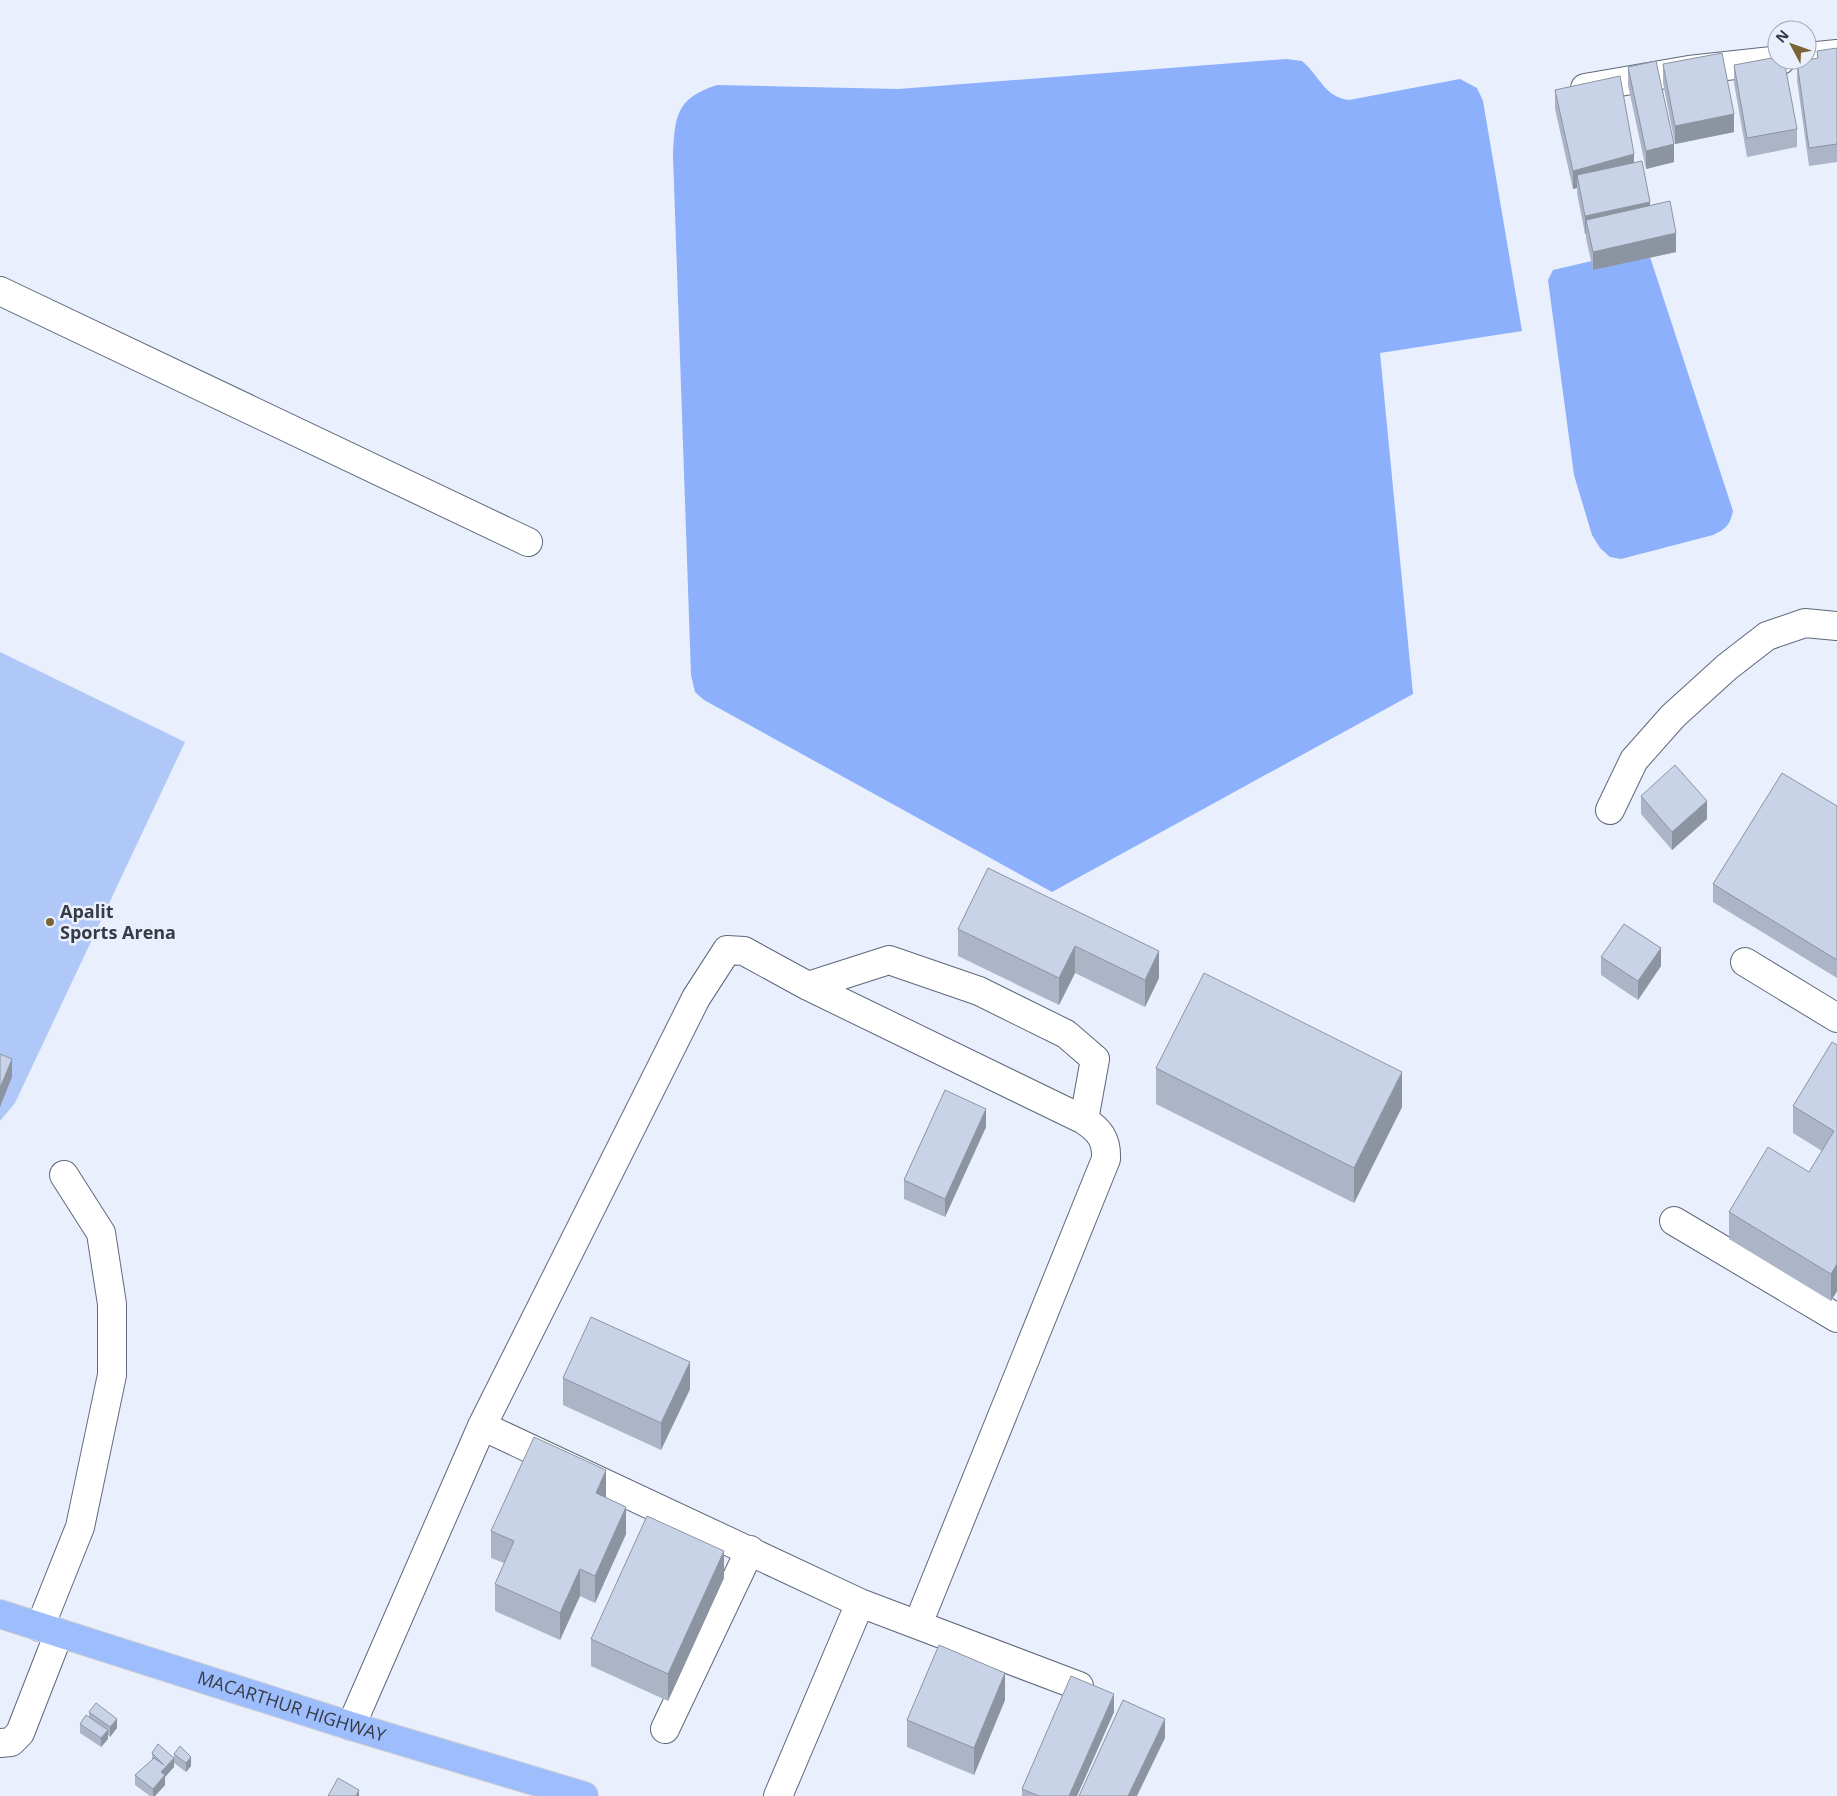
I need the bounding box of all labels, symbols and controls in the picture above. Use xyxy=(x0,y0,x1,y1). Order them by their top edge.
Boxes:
north arrow xyxy=(1767,20,1817,70)
text: N xyxy=(1771,26,1793,47)
place label: Apalit Sports Arena xyxy=(60,899,176,944)
marker: Apalit Sports Arena xyxy=(44,916,56,928)
street label: MACARTHUR HIGHWAY xyxy=(195,1665,390,1747)

